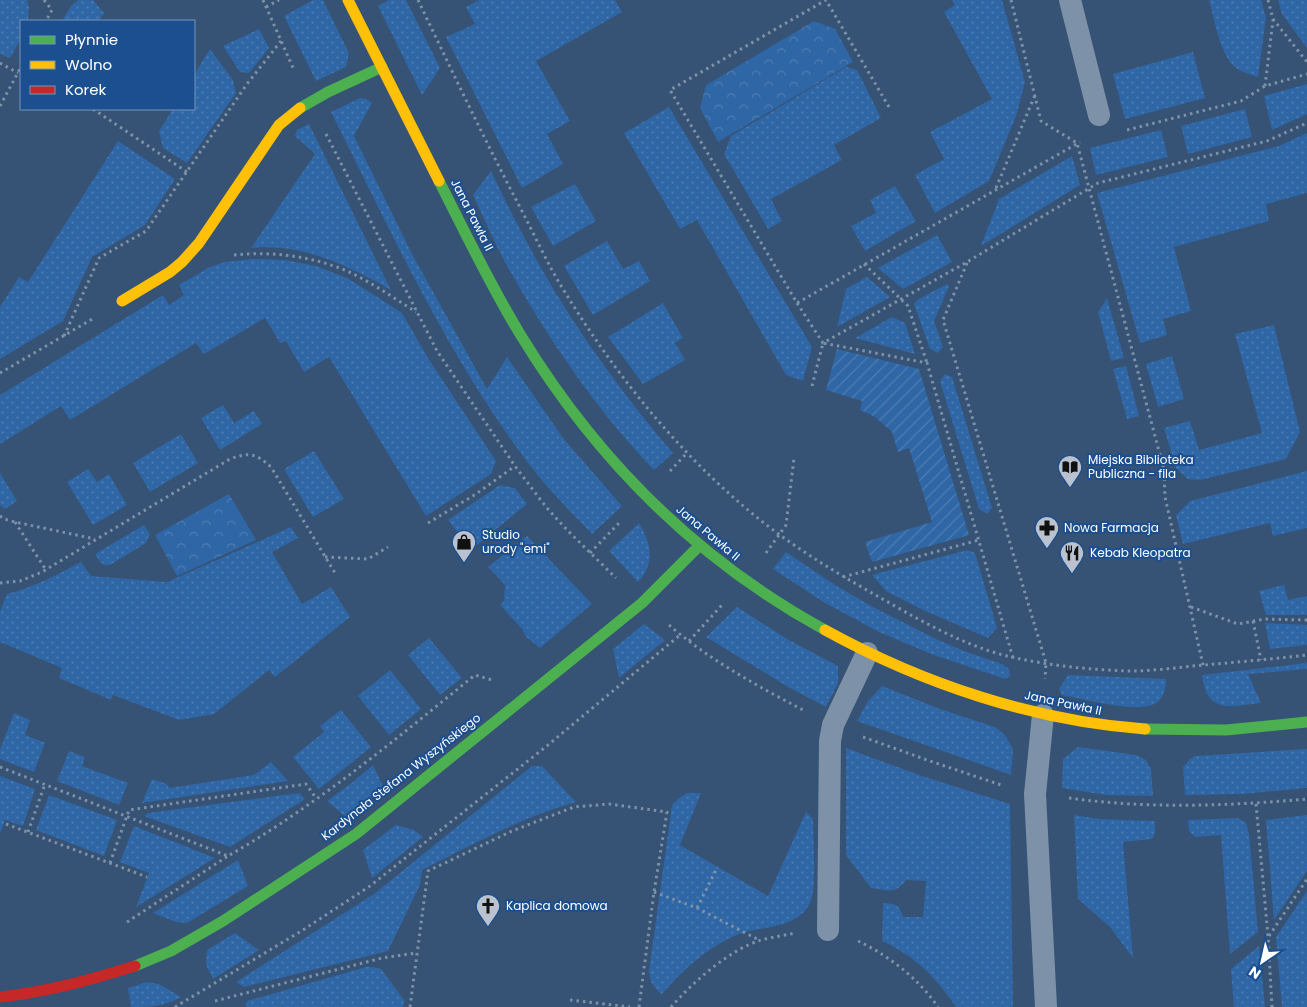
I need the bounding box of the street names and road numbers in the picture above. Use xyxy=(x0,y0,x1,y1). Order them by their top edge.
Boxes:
street label: Jana Pawła II xyxy=(447,176,498,254)
street label: Jana Pawła II xyxy=(673,501,744,564)
street label: Jana Pawła II xyxy=(1023,686,1103,719)
street label: Kardynała Stefana Wyszyńskiego xyxy=(317,709,484,844)

